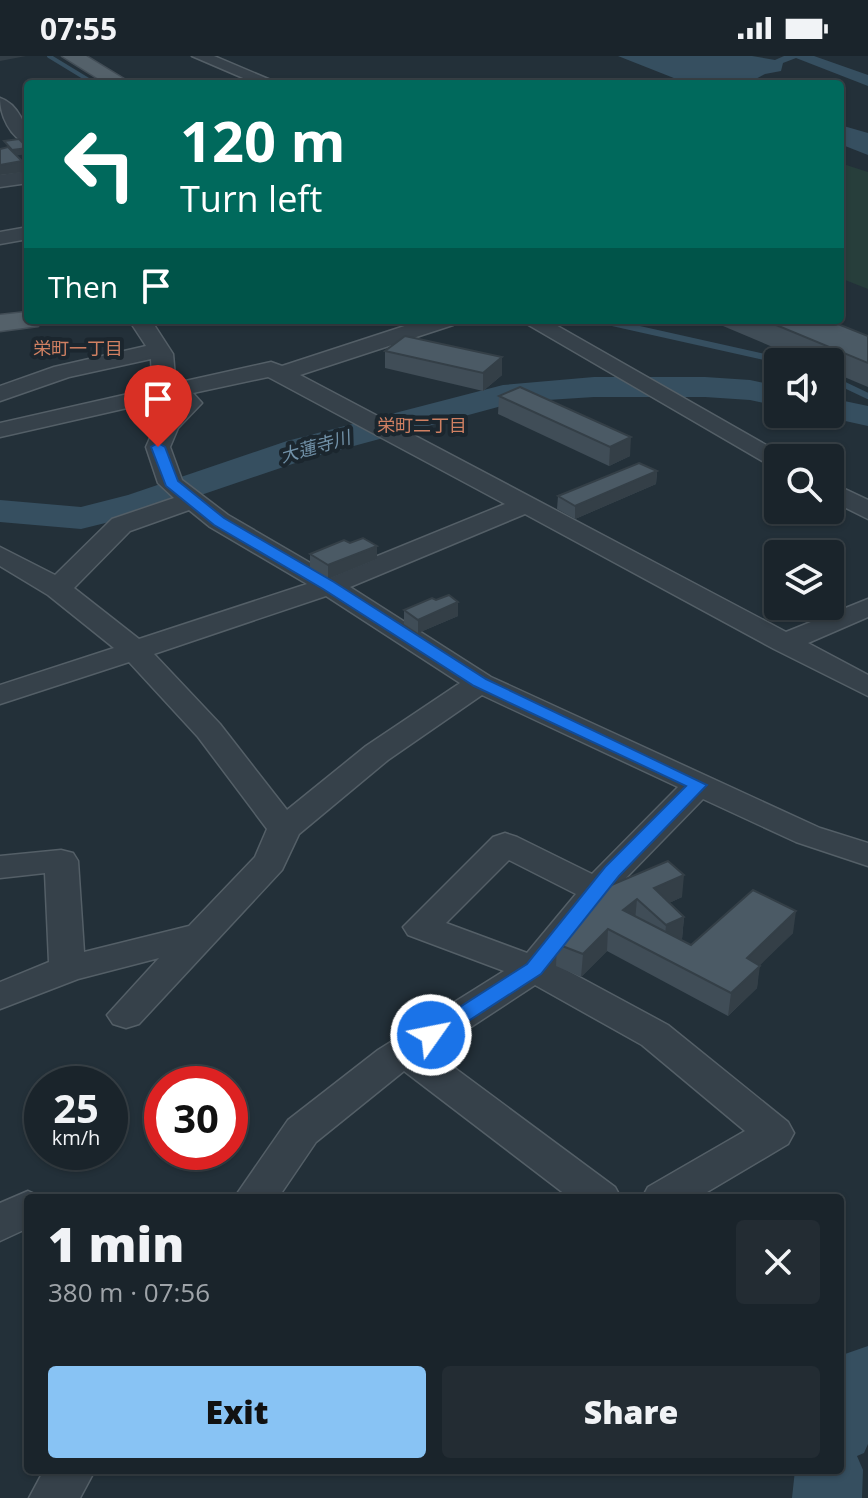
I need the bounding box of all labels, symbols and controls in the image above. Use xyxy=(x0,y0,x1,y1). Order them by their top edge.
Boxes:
text: 07:55 xyxy=(40,8,117,49)
text: 120 m xyxy=(180,102,346,178)
icon: left xyxy=(48,112,152,216)
text: Turn left xyxy=(180,174,322,223)
icon: arrive xyxy=(134,264,178,308)
text: Then xyxy=(48,266,118,307)
district label: 栄町一丁目 xyxy=(33,336,123,360)
map controls xyxy=(764,348,844,620)
button: sound xyxy=(764,348,844,428)
pin xyxy=(124,365,192,447)
icon: arrive xyxy=(136,377,180,421)
district label: 栄町二丁目 xyxy=(377,413,467,437)
water label: 大蓮寺川 xyxy=(277,424,355,467)
button: search xyxy=(764,444,844,524)
button: layers xyxy=(764,540,844,620)
position arrow xyxy=(389,993,473,1077)
speed limit sign: 30 xyxy=(144,1066,248,1170)
text: 25 xyxy=(53,1080,99,1135)
text: km/h xyxy=(52,1124,100,1151)
text: 1 min xyxy=(48,1211,184,1276)
button: close xyxy=(736,1220,820,1304)
text: 380 m · 07:56 xyxy=(48,1274,210,1310)
button: Exit xyxy=(48,1366,426,1458)
button: Share xyxy=(442,1366,820,1458)

